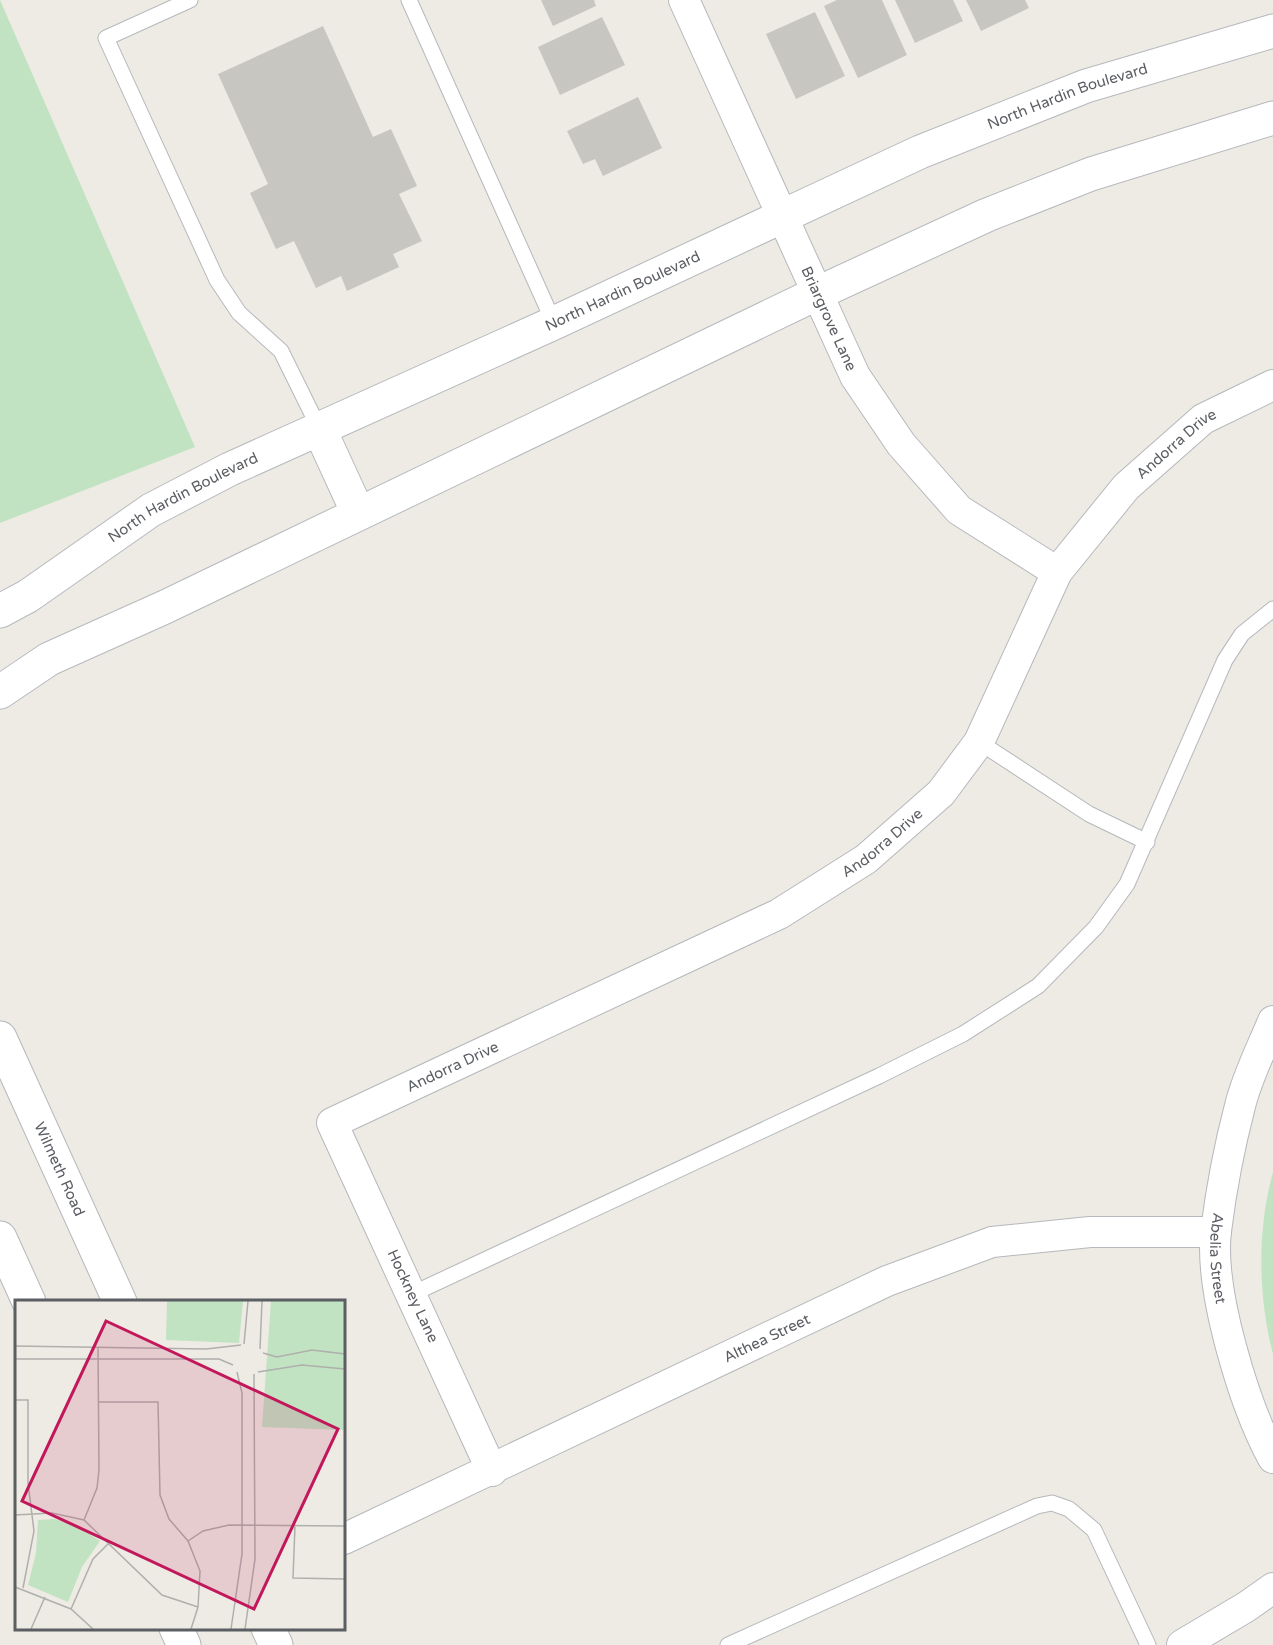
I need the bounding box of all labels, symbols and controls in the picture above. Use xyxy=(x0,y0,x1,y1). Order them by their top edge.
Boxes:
street label: North Hardin Boulevard xyxy=(985,59,1150,133)
street label: North Hardin Boulevard xyxy=(542,247,703,335)
street label: Briargrove Lane xyxy=(797,264,860,374)
street label: Andorra Drive xyxy=(1133,405,1219,483)
street label: North Hardin Boulevard xyxy=(105,449,261,546)
street label: Andorra Drive xyxy=(838,804,926,881)
street label: Andorra Drive xyxy=(403,1037,501,1096)
street label: Wilmeth Road xyxy=(30,1119,89,1219)
street label: Abelia Street xyxy=(1206,1212,1230,1305)
street label: Hockney Lane xyxy=(384,1247,442,1345)
inset map xyxy=(15,1300,345,1630)
street label: Althea Street xyxy=(721,1310,813,1366)

